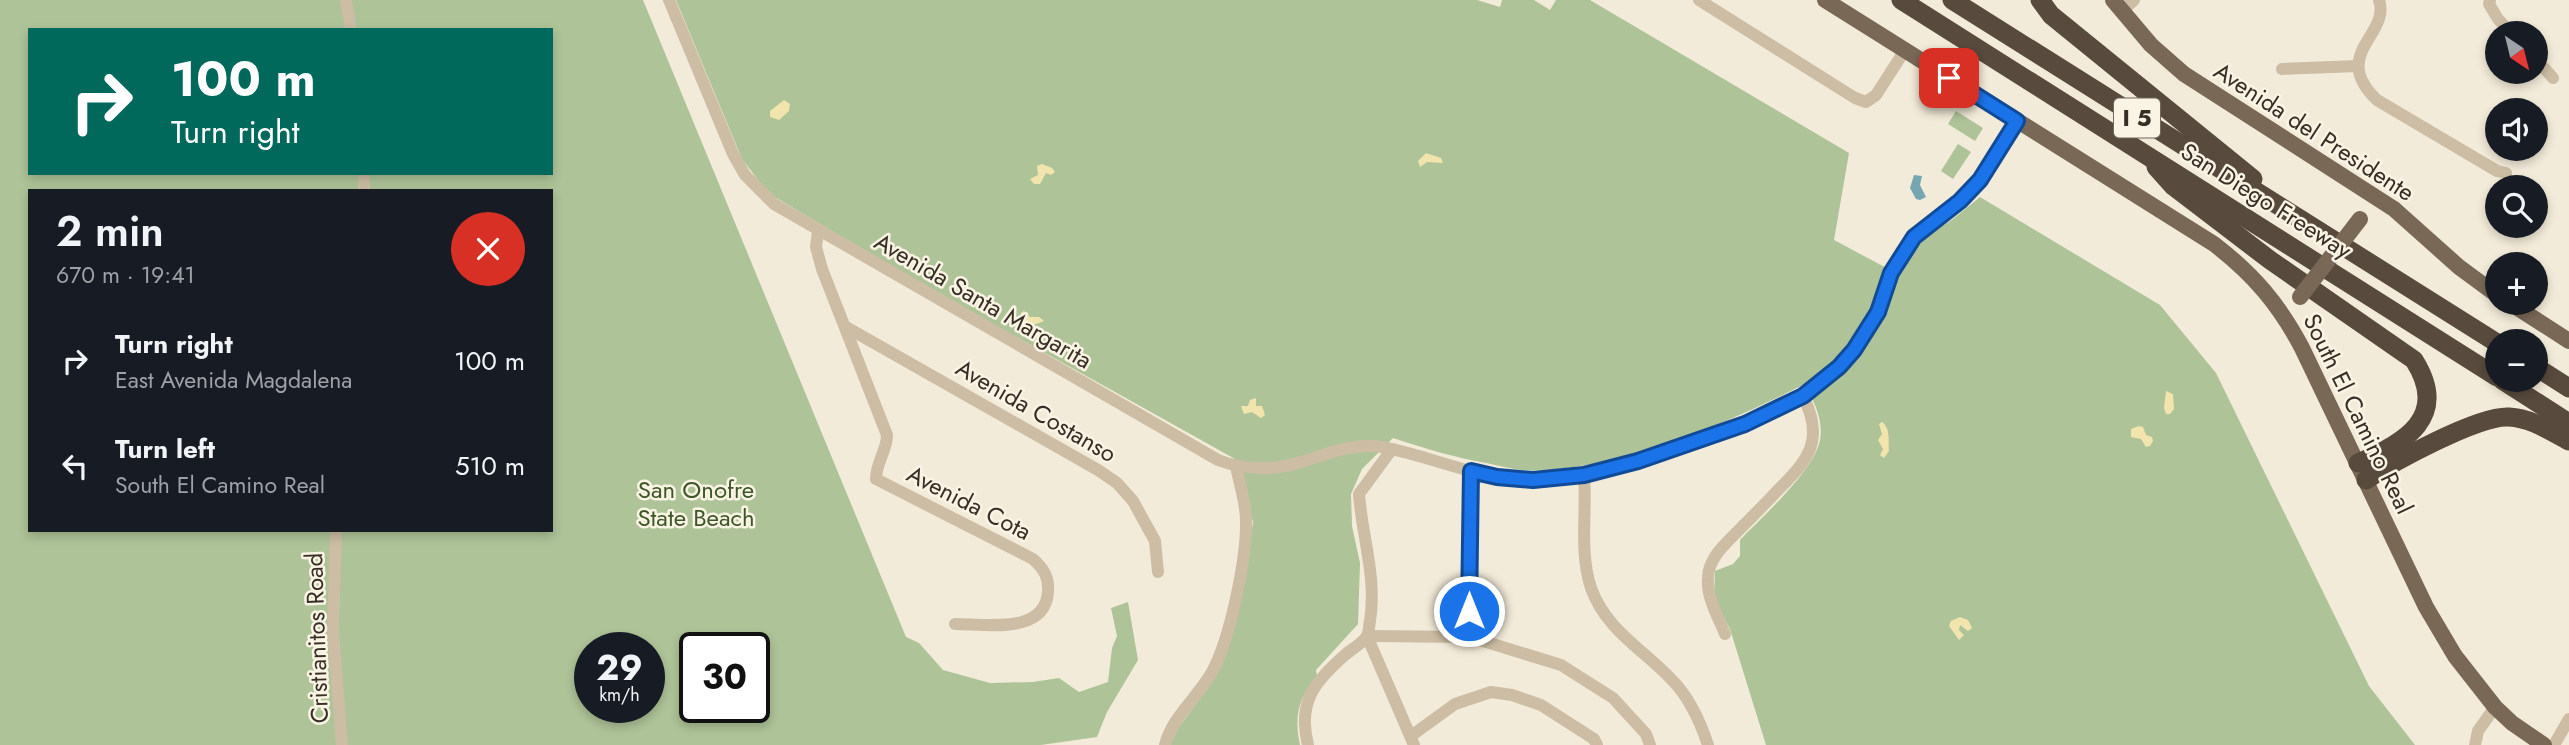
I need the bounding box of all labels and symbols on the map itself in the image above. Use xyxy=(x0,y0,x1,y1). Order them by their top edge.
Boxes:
north arrow xyxy=(2485,21,2548,84)
pin xyxy=(1919,48,1979,108)
street label: Avenida del Presidente xyxy=(2207,54,2421,210)
road number: I 5 xyxy=(2114,99,2160,138)
street label: San Diego Freeway xyxy=(2174,134,2359,267)
street label: Avenida Santa Margarita xyxy=(868,224,1099,377)
street label: South El Camino Real xyxy=(2295,308,2422,520)
street label: Avenida Costanso xyxy=(949,350,1123,471)
street label: Avenida Cota xyxy=(901,456,1037,549)
park label: San Onofre State Beach xyxy=(637,472,755,535)
street label: Cristianitos Road xyxy=(296,552,337,724)
position arrow xyxy=(1432,574,1506,648)
speed limit sign: 30 xyxy=(679,632,770,723)

